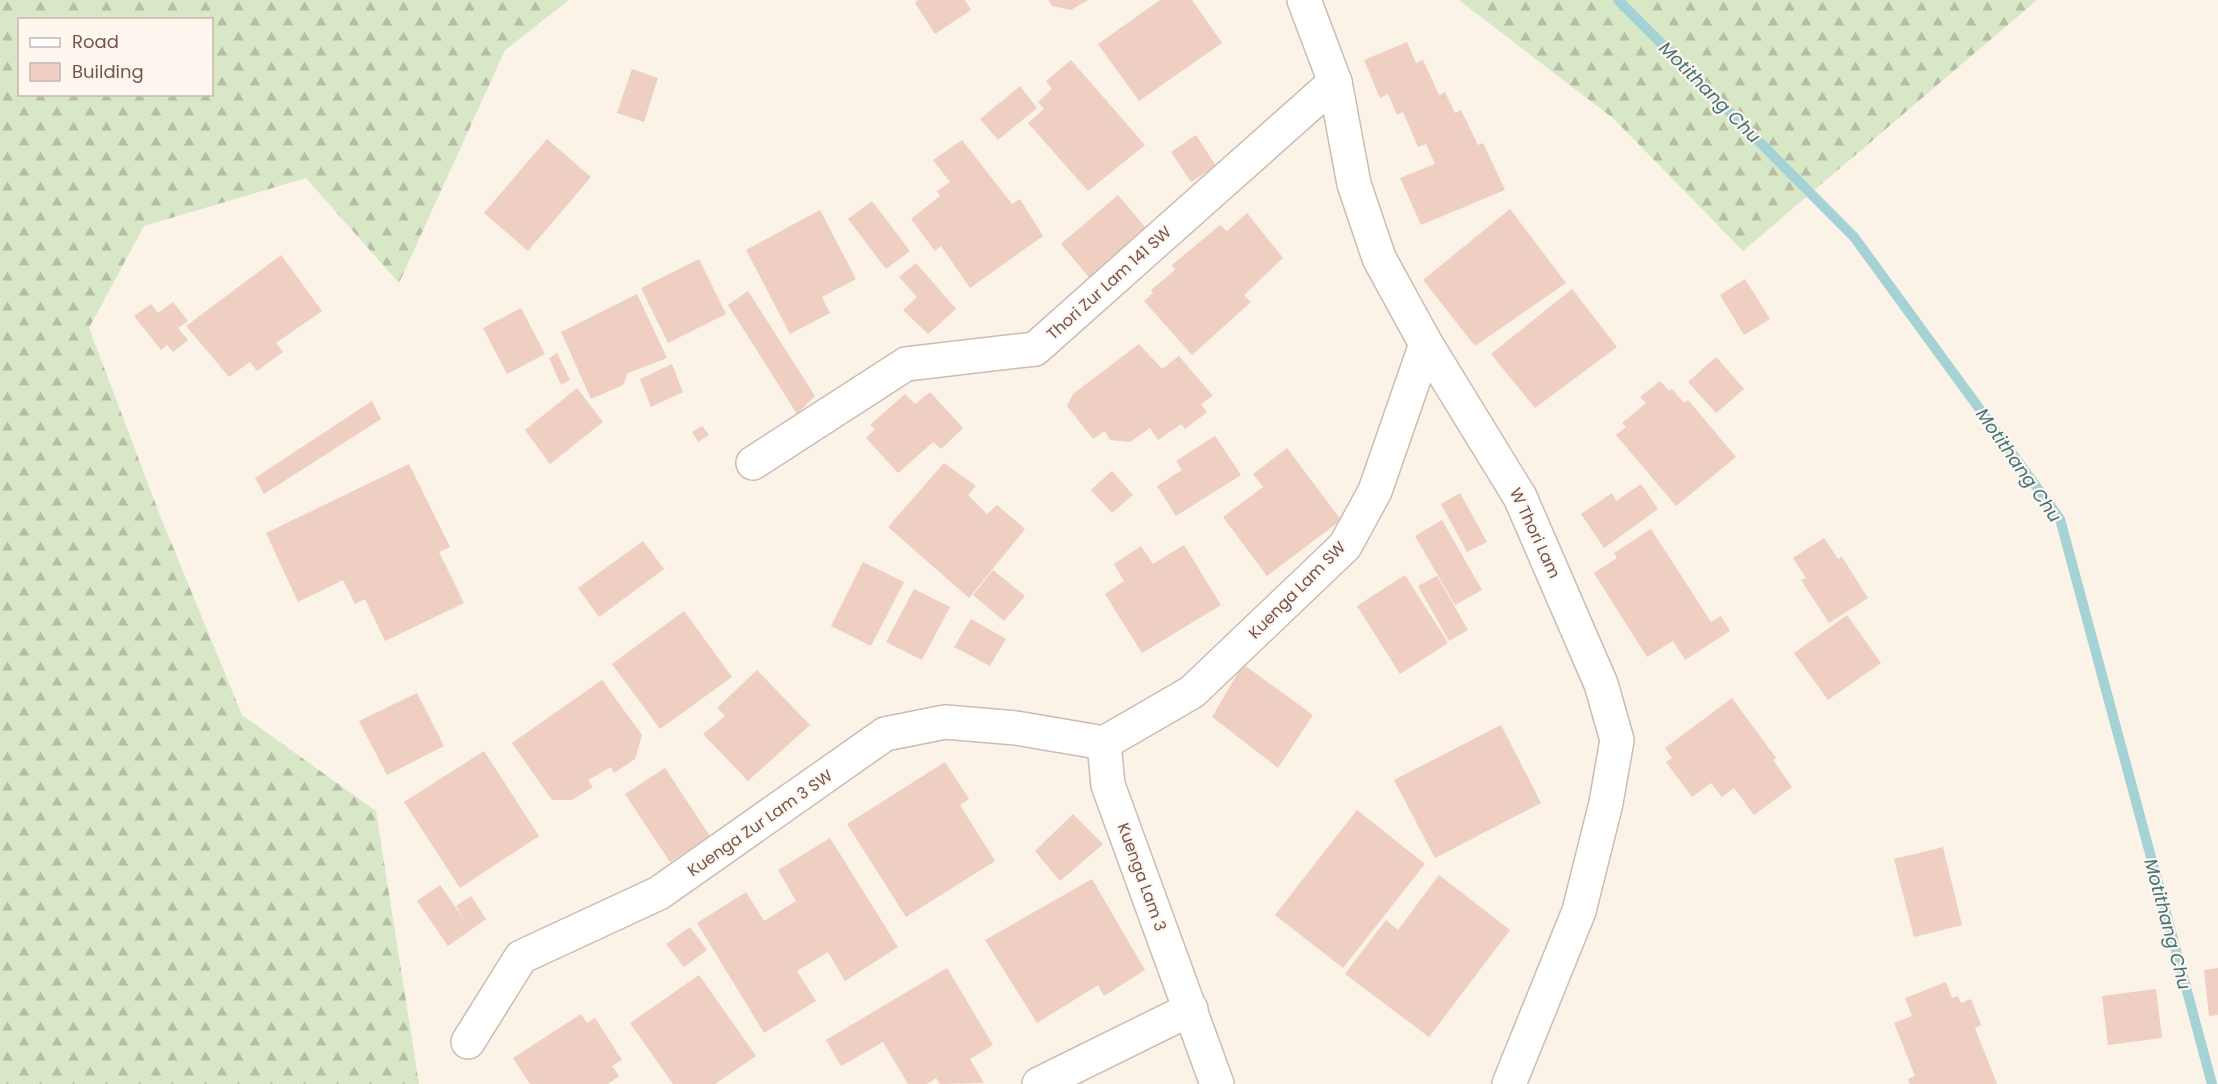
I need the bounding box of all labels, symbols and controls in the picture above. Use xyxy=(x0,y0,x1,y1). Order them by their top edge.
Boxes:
legend xyxy=(18,18,213,96)
text: Road xyxy=(72,29,119,54)
water label: Motithang Chu xyxy=(1654,36,1766,148)
text: Building xyxy=(72,59,144,84)
street label: Thori Zur Lam 141 SW xyxy=(1042,220,1177,345)
water label: Motithang Chu xyxy=(1970,403,2068,527)
street label: W Thori Lam xyxy=(1504,484,1566,582)
street label: Kuenga Lam SW xyxy=(1243,536,1351,644)
street label: Kuenga Zur Lam 3 SW xyxy=(683,764,837,882)
street label: Kuenga Lam 3 xyxy=(1112,820,1172,934)
water label: Motithang Chu xyxy=(2139,856,2197,992)

